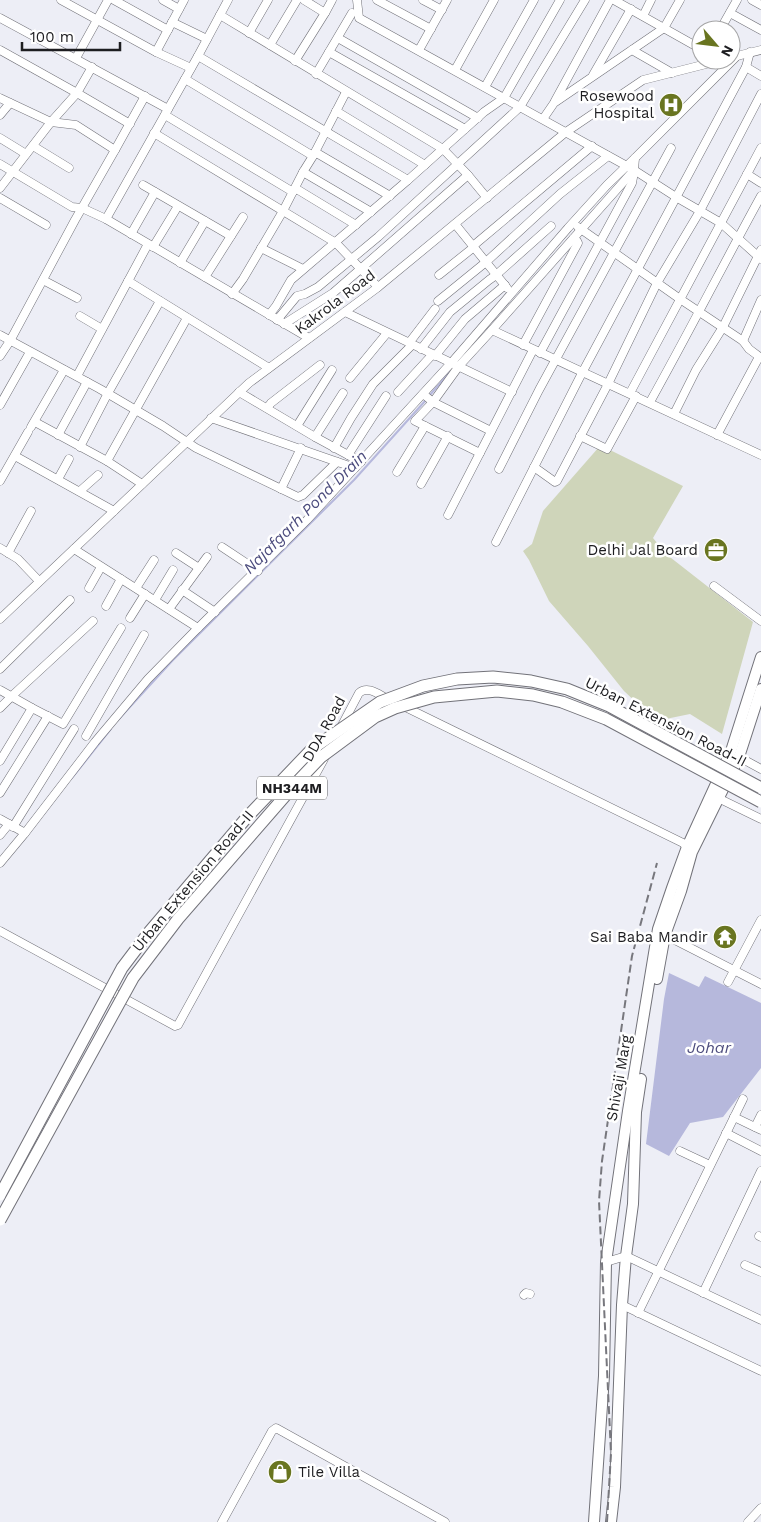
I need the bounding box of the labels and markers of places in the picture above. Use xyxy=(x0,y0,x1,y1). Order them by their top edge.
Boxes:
place label: Rosewood Hospital xyxy=(579,87,654,122)
hospital icon: Rosewood Hospital xyxy=(658,92,684,118)
office icon: Delhi Jal Board xyxy=(703,537,729,563)
place label: Delhi Jal Board xyxy=(587,541,698,559)
temple icon: Sai Baba Mandir xyxy=(712,924,738,950)
place label: Sai Baba Mandir xyxy=(590,928,708,946)
shop icon: Tile Villa xyxy=(267,1459,293,1485)
place label: Tile Villa xyxy=(298,1463,361,1481)

